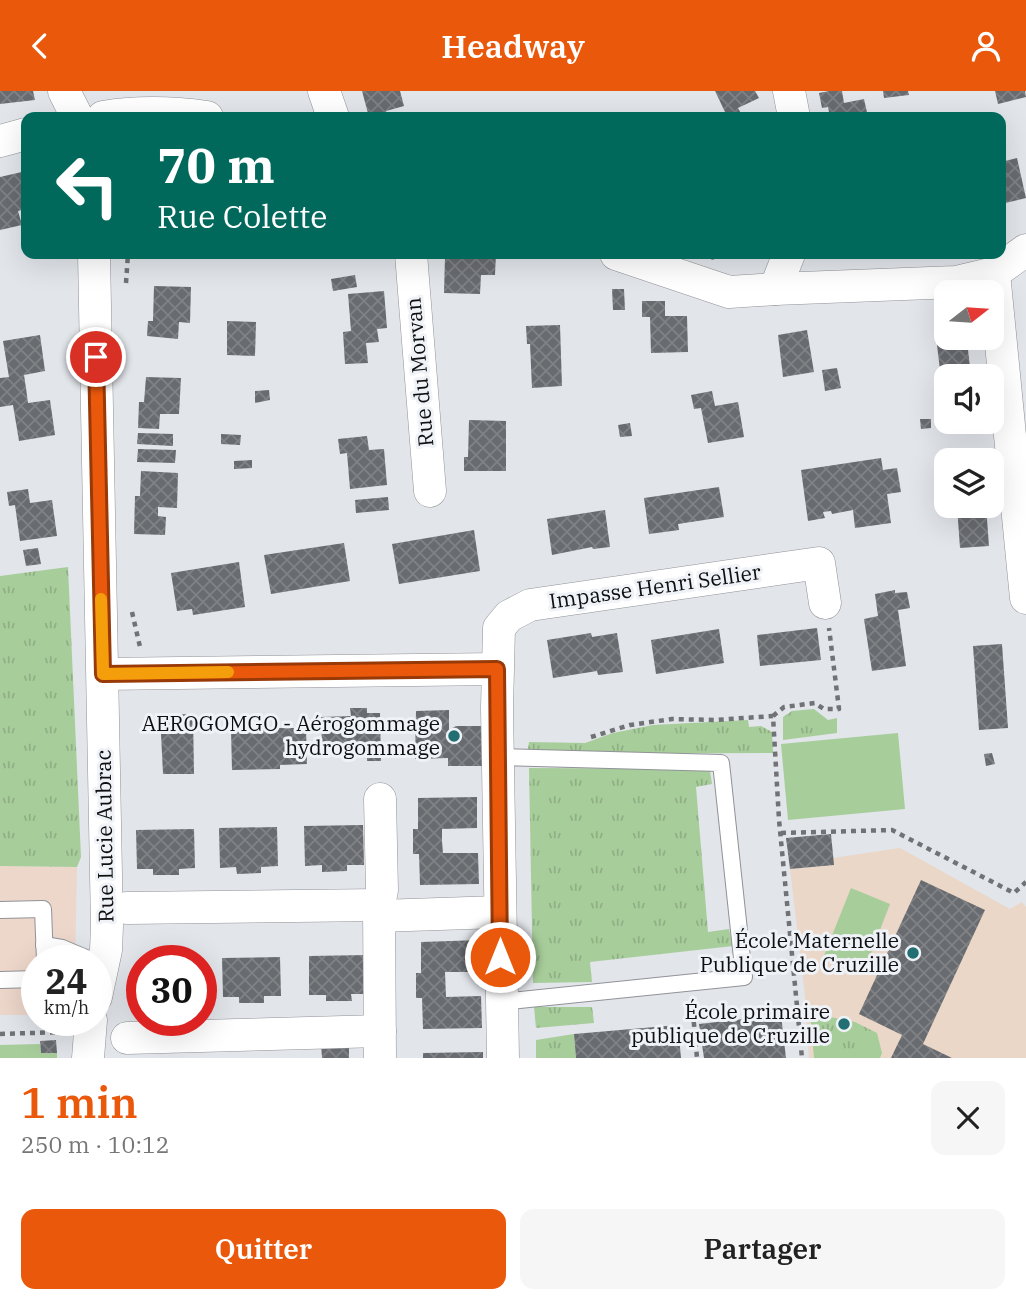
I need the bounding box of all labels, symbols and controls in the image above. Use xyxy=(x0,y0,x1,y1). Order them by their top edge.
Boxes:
text: Headway xyxy=(441,25,585,67)
icon: back xyxy=(21,27,59,65)
icon: person xyxy=(967,27,1005,65)
text: 70 m xyxy=(157,133,275,196)
icon: left xyxy=(42,140,133,231)
text: Rue Colette xyxy=(157,195,327,237)
north arrow xyxy=(934,280,1004,350)
map controls xyxy=(934,280,1004,518)
street label: Rue du Morvan xyxy=(399,296,439,448)
pin xyxy=(66,327,126,387)
icon: arrive xyxy=(77,338,115,376)
button: sound xyxy=(934,364,1004,434)
button: layers xyxy=(934,448,1004,518)
street label: Impasse Henri Sellier xyxy=(547,557,763,615)
place label: AEROGOMGO - Aérogommage hydrogommage xyxy=(142,709,440,761)
marker: AEROGOMGO - Aérogommage hydrogommage xyxy=(446,728,462,744)
street label: Rue Lucie Aubrac xyxy=(88,749,120,923)
position arrow xyxy=(463,920,537,994)
place label: École Maternelle Publique de Cruzille xyxy=(700,926,899,978)
speed limit sign: 30 xyxy=(126,945,217,1036)
marker: École Maternelle Publique de Cruzille xyxy=(905,945,921,961)
text: 24 xyxy=(45,958,88,1004)
text: km/h xyxy=(44,996,89,1019)
place label: École primaire publique de Cruzille xyxy=(631,997,830,1049)
marker: École primaire publique de Cruzille xyxy=(836,1016,852,1032)
text: 1 min xyxy=(21,1075,138,1130)
button: close xyxy=(931,1081,1005,1155)
text: 250 m · 10:12 xyxy=(21,1129,170,1159)
button: Quitter xyxy=(21,1209,506,1289)
button: Partager xyxy=(520,1209,1005,1289)

